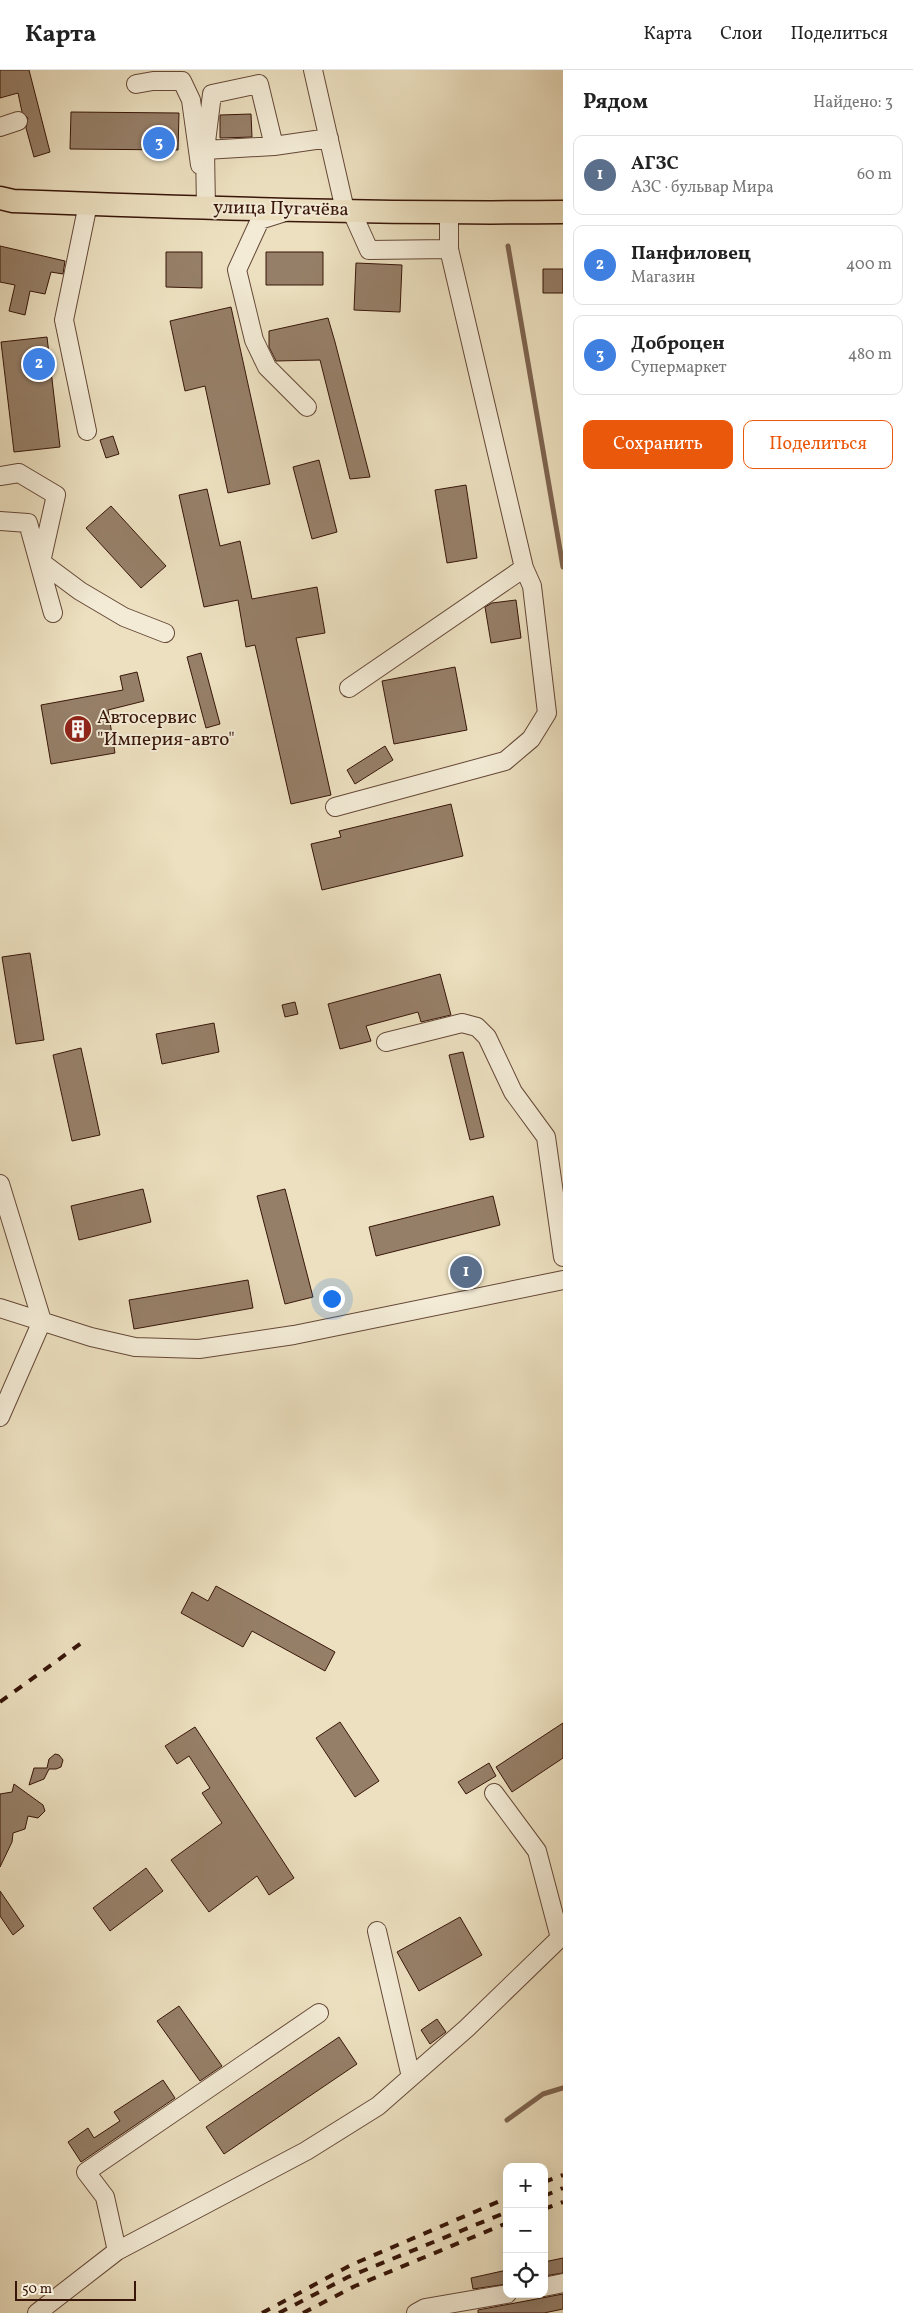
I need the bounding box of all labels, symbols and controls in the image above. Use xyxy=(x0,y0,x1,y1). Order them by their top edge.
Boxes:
text: Карта xyxy=(25,18,96,52)
text: Карта xyxy=(644,22,692,47)
text: Слои xyxy=(720,22,762,47)
text: Поделиться xyxy=(790,22,888,47)
text: Рядом xyxy=(583,88,648,117)
text: Найдено: 3 xyxy=(813,92,893,114)
pin: 3 xyxy=(143,124,175,162)
text: АГЗС xyxy=(631,151,679,177)
text: 1 xyxy=(597,164,603,186)
text: 60 m xyxy=(857,164,892,186)
text: АЗС · бульвар Мира xyxy=(631,177,774,199)
street label: улица Пугачёва xyxy=(213,195,349,223)
text: Панфиловец xyxy=(631,241,751,267)
text: 2 xyxy=(596,254,604,276)
text: 400 m xyxy=(846,254,892,276)
text: Магазин xyxy=(631,267,695,289)
text: Доброцен xyxy=(631,331,725,357)
text: 3 xyxy=(596,344,604,366)
text: 480 m xyxy=(848,344,892,366)
pin: 2 xyxy=(23,345,55,383)
text: Супермаркет xyxy=(631,357,727,379)
button: Сохранить xyxy=(583,420,733,469)
button: Поделиться xyxy=(743,420,893,469)
place label: Автосервис "Империя-авто" xyxy=(97,705,235,753)
building icon: Автосервис "Империя-авто" xyxy=(63,714,93,744)
pin: 1 xyxy=(450,1253,482,1291)
your location xyxy=(319,1286,345,1312)
map controls xyxy=(503,2163,548,2298)
button: + xyxy=(503,2163,548,2208)
button: − xyxy=(503,2208,548,2253)
button: locate xyxy=(503,2253,548,2298)
scale bar xyxy=(15,2278,136,2301)
text: 50 m xyxy=(22,2280,52,2299)

